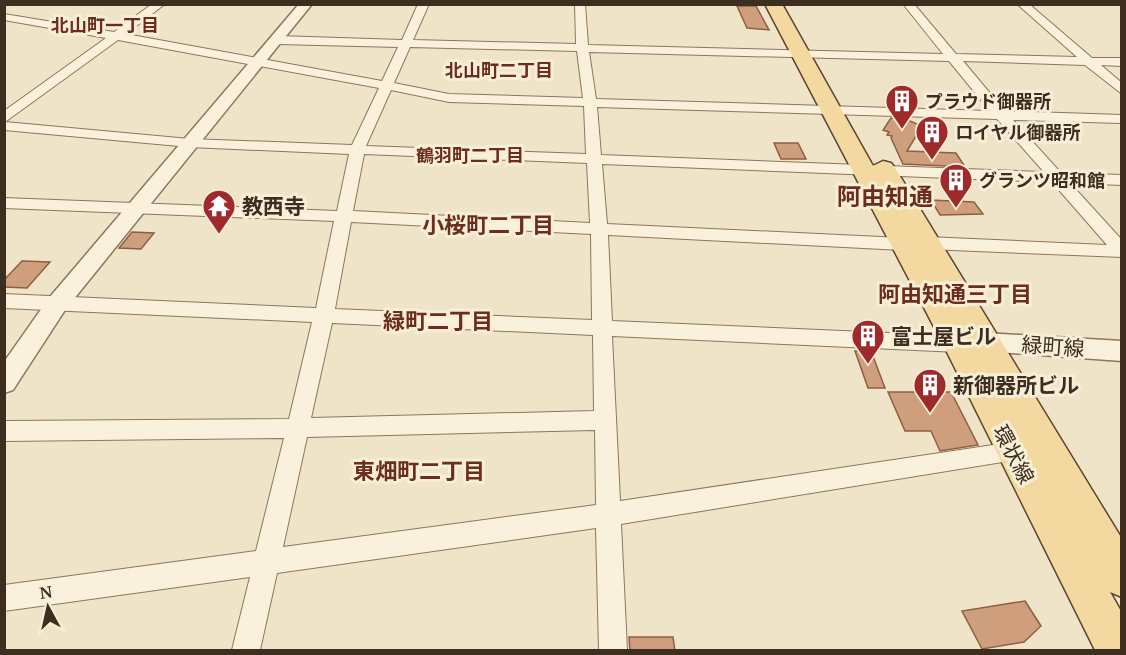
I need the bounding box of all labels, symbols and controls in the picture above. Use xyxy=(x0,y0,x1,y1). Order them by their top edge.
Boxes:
district label: 北山町一丁目 xyxy=(51,13,159,37)
district label: 北山町二丁目 xyxy=(445,58,553,82)
building icon: プラウド御器所 xyxy=(884,83,920,130)
place label: プラウド御器所 xyxy=(925,89,1051,113)
building icon: ロイヤル御器所 xyxy=(914,114,950,161)
place label: ロイヤル御器所 xyxy=(955,120,1080,144)
district label: 鶴羽町二丁目 xyxy=(416,143,524,167)
building icon: グランツ昭和館 xyxy=(938,162,974,209)
place label: グランツ昭和館 xyxy=(979,168,1105,192)
district label: 阿由知通 xyxy=(837,179,933,212)
temple icon: 教西寺 xyxy=(201,188,237,235)
place label: 教西寺 xyxy=(242,192,305,220)
district label: 小桜町二丁目 xyxy=(422,209,554,239)
district label: 阿由知通三丁目 xyxy=(878,278,1032,308)
district label: 緑町二丁目 xyxy=(383,305,493,335)
building icon: 富士屋ビル xyxy=(850,318,886,365)
place label: 富士屋ビル xyxy=(891,322,996,350)
street label: 緑町線 xyxy=(1021,330,1085,362)
building icon: 新御器所ビル xyxy=(912,367,948,414)
place label: 新御器所ビル xyxy=(953,371,1079,399)
street label: 環状線 xyxy=(987,420,1041,488)
district label: 東畑町二丁目 xyxy=(353,455,485,485)
north arrow xyxy=(18,577,78,637)
text: N xyxy=(38,580,54,604)

